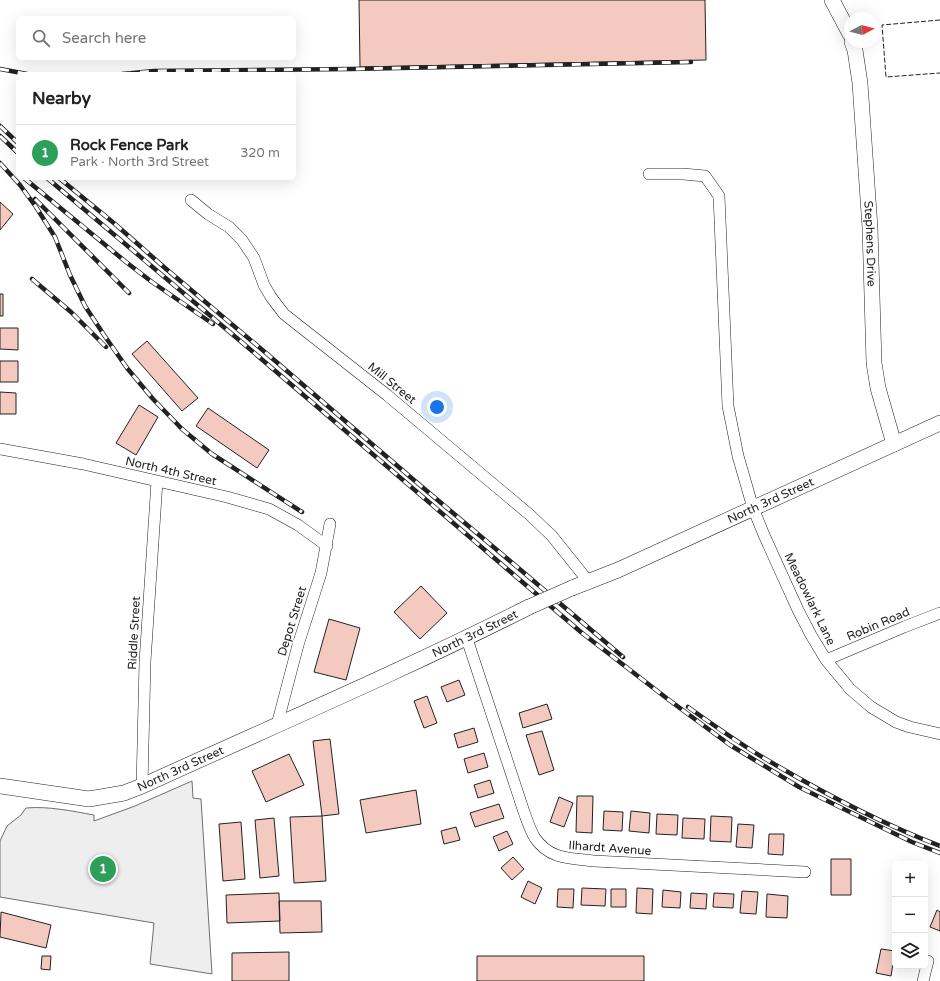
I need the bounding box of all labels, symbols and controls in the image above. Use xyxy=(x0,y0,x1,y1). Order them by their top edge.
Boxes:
north arrow xyxy=(844,12,880,48)
search box xyxy=(16,16,296,60)
icon: search xyxy=(30,27,52,49)
text: Search here xyxy=(62,29,146,47)
text: Nearby xyxy=(32,88,91,109)
text: Rock Fence Park xyxy=(70,136,188,154)
text: 1 xyxy=(41,145,49,161)
text: 320 m xyxy=(240,145,280,161)
text: Park · North 3rd Street xyxy=(70,154,209,170)
street label: Stephens Drive xyxy=(861,200,879,287)
street label: Mill Street xyxy=(365,359,419,407)
your location xyxy=(427,397,447,417)
street label: North 4th Street xyxy=(124,454,218,488)
street label: North 3rd Street xyxy=(725,474,816,526)
street label: Meadowlark Lane xyxy=(782,551,839,648)
street label: Depot Street xyxy=(275,584,309,658)
street label: Riddle Street xyxy=(125,595,143,670)
street label: Robin Road xyxy=(844,604,912,644)
street label: North 3rd Street xyxy=(430,607,520,660)
street label: North 3rd Street xyxy=(135,743,226,794)
street label: Ilhardt Avenue xyxy=(568,838,652,858)
pin: 1 xyxy=(90,854,116,884)
map controls xyxy=(892,861,928,969)
button: + xyxy=(892,861,928,897)
button: − xyxy=(892,897,928,933)
button: layers xyxy=(892,933,928,969)

